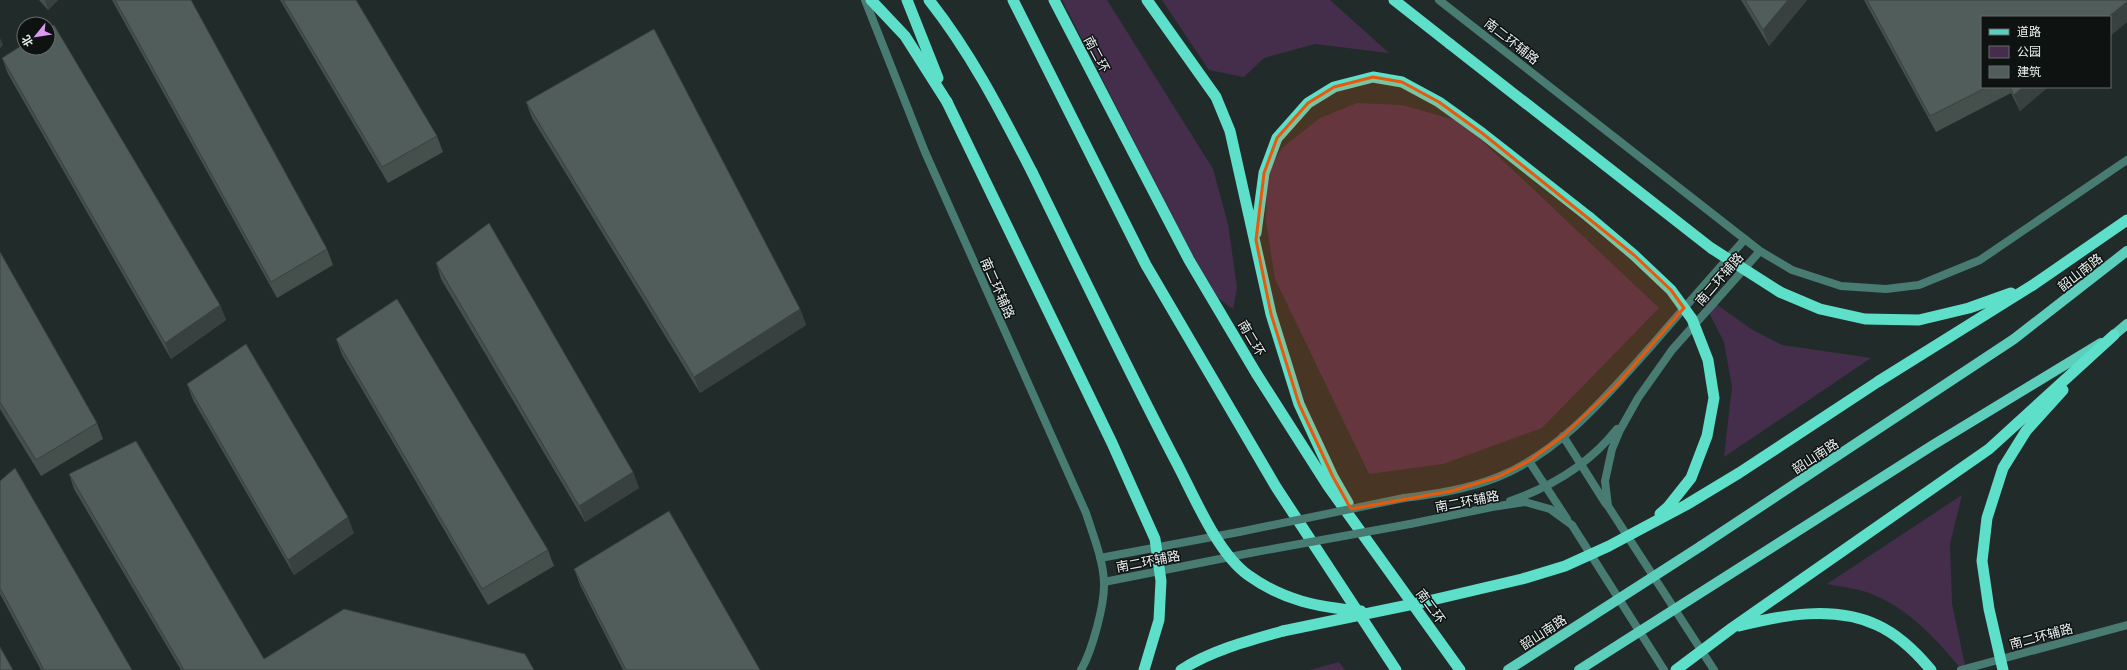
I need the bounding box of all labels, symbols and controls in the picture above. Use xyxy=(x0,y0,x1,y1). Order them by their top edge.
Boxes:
street label: 南二环辅路 xyxy=(1481,15,1543,68)
north arrow xyxy=(16,16,56,56)
legend xyxy=(1981,16,2111,88)
text: 道路 xyxy=(2017,24,2041,40)
text: 北 xyxy=(19,33,36,49)
street label: 南二环 xyxy=(1080,33,1113,75)
text: 公园 xyxy=(2017,44,2041,60)
text: 建筑 xyxy=(2017,64,2041,80)
street label: 南二环辅路 xyxy=(1692,249,1747,309)
street label: 韶山南路 xyxy=(2055,250,2106,295)
street label: 南二环辅路 xyxy=(977,255,1019,321)
street label: 南二环 xyxy=(1234,317,1269,359)
street label: 韶山南路 xyxy=(1789,435,1842,478)
street label: 南二环辅路 xyxy=(1434,487,1501,516)
street label: 南二环辅路 xyxy=(1115,547,1182,576)
street label: 南二环 xyxy=(1412,586,1449,627)
street label: 韶山南路 xyxy=(1517,611,1570,654)
street label: 南二环辅路 xyxy=(2008,620,2075,653)

